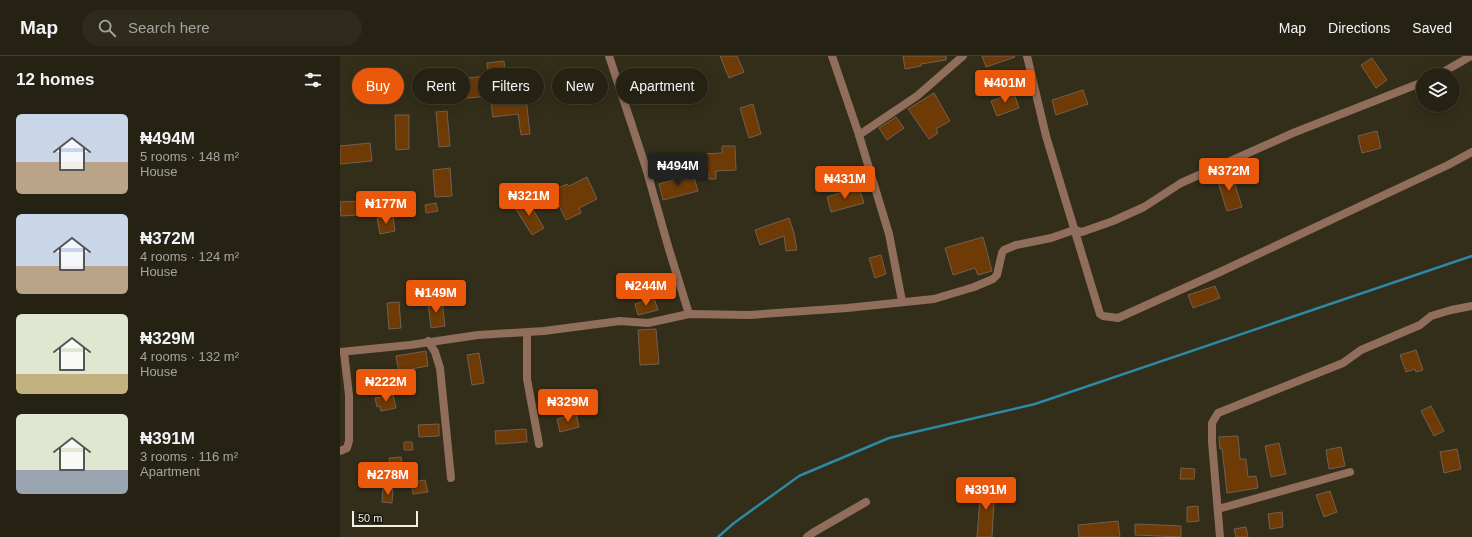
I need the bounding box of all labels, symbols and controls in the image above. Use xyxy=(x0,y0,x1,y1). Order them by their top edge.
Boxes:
search box xyxy=(82,10,362,46)
text: Map xyxy=(20,17,58,38)
icon: search xyxy=(96,17,118,39)
text: Search here xyxy=(128,19,210,36)
text: Map xyxy=(1279,20,1306,36)
text: Directions xyxy=(1328,20,1390,36)
text: Saved xyxy=(1412,20,1452,36)
chip: Buy xyxy=(352,68,404,104)
chip: Rent xyxy=(412,68,470,104)
chip: Filters xyxy=(478,68,544,104)
chip: New xyxy=(552,68,608,104)
chip: Apartment xyxy=(616,68,708,104)
map controls xyxy=(1416,68,1460,112)
button: layers xyxy=(1416,68,1460,112)
icon: filters xyxy=(302,69,324,91)
text: 12 homes xyxy=(16,70,94,89)
pin: ₦401M xyxy=(977,70,1033,104)
text: ₦401M xyxy=(984,75,1026,90)
text: ₦494M xyxy=(140,129,195,148)
icon: home xyxy=(48,130,96,178)
text: 5 rooms · 148 m² xyxy=(140,149,239,164)
pin: ₦494M xyxy=(650,153,706,187)
text: ₦494M xyxy=(657,158,699,173)
pin: ₦372M xyxy=(1201,158,1257,192)
text: ₦372M xyxy=(1208,163,1250,178)
text: House xyxy=(140,164,178,179)
pin: ₦431M xyxy=(817,166,873,200)
text: ₦431M xyxy=(824,171,866,186)
pin: ₦321M xyxy=(501,183,557,217)
text: ₦321M xyxy=(508,188,550,203)
pin: ₦177M xyxy=(358,191,414,225)
text: ₦177M xyxy=(365,196,407,211)
text: ₦372M xyxy=(140,229,195,248)
icon: home xyxy=(48,230,96,278)
text: 4 rooms · 124 m² xyxy=(140,249,239,264)
text: House xyxy=(140,264,178,279)
pin: ₦244M xyxy=(618,273,674,307)
text: ₦244M xyxy=(625,278,667,293)
pin: ₦149M xyxy=(408,280,464,314)
text: ₦149M xyxy=(415,285,457,300)
text: ₦329M xyxy=(140,329,195,348)
icon: home xyxy=(48,330,96,378)
text: 4 rooms · 132 m² xyxy=(140,349,239,364)
text: House xyxy=(140,364,178,379)
pin: ₦222M xyxy=(358,369,414,403)
text: ₦222M xyxy=(365,374,407,389)
pin: ₦329M xyxy=(540,389,596,423)
text: ₦329M xyxy=(547,394,589,409)
text: ₦391M xyxy=(140,429,195,448)
icon: home xyxy=(48,430,96,478)
text: 3 rooms · 116 m² xyxy=(140,449,238,464)
pin: ₦278M xyxy=(360,462,416,496)
text: Apartment xyxy=(140,464,200,479)
text: ₦278M xyxy=(367,467,409,482)
pin: ₦391M xyxy=(958,477,1014,511)
text: ₦391M xyxy=(965,482,1007,497)
scale bar xyxy=(352,509,418,528)
text: 50 m xyxy=(358,512,382,524)

